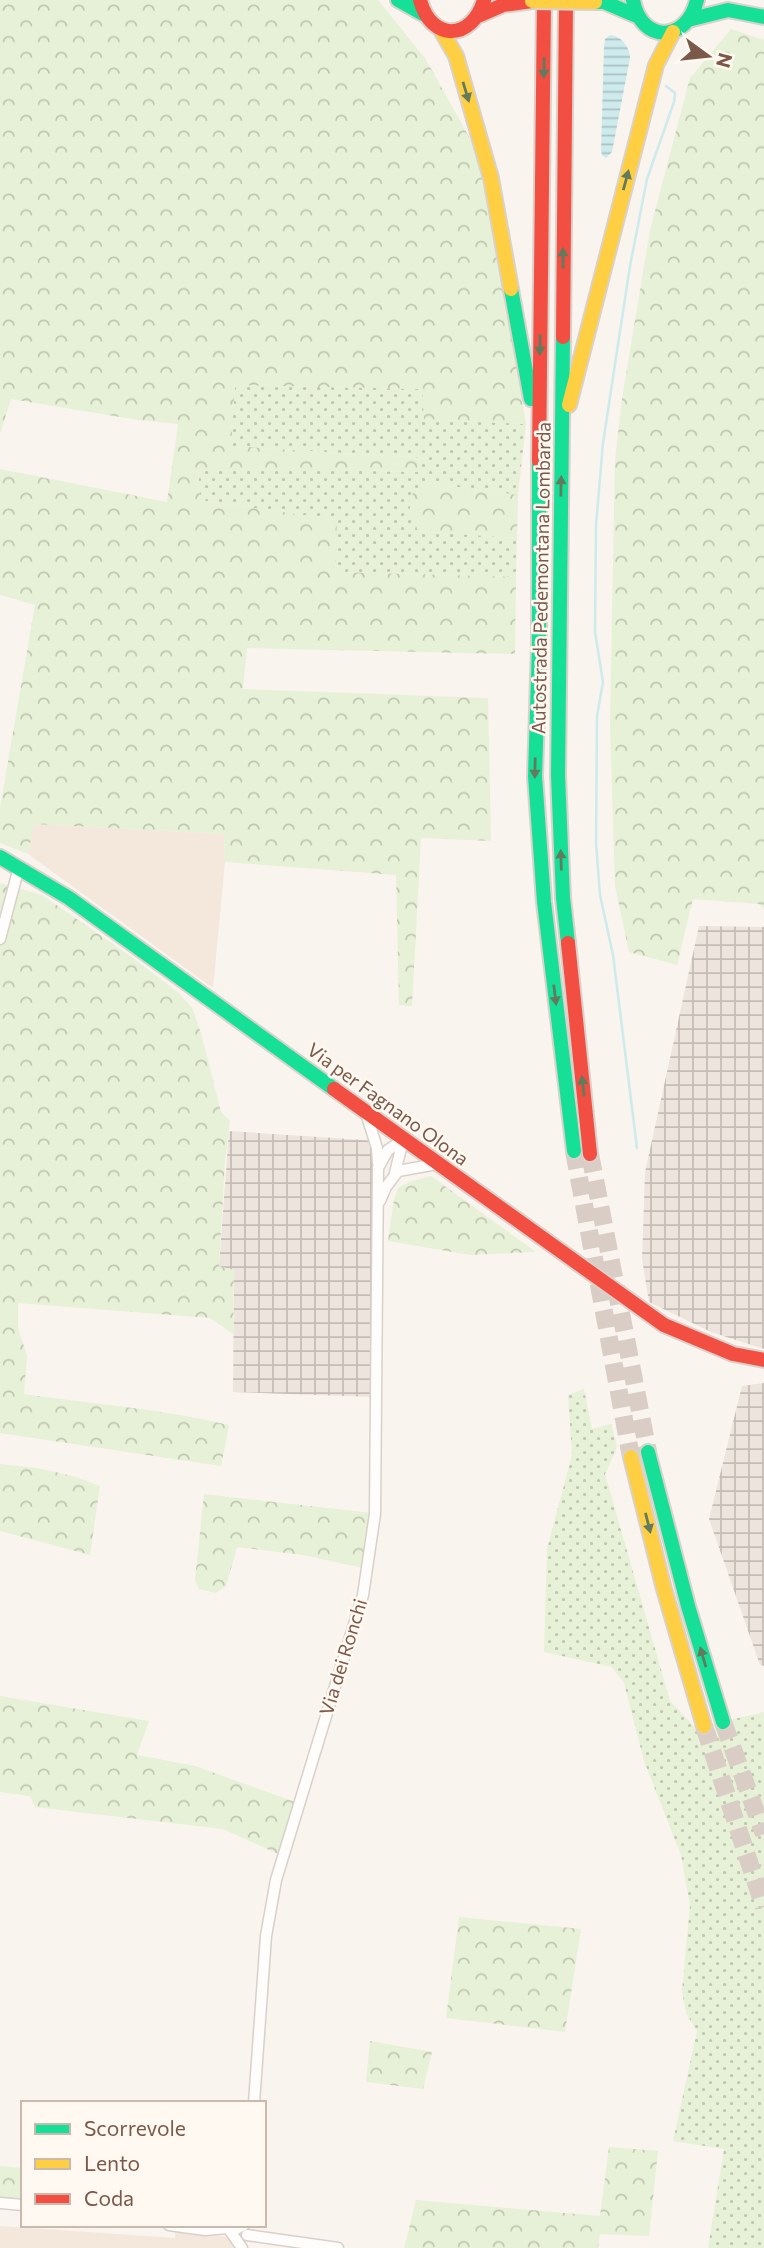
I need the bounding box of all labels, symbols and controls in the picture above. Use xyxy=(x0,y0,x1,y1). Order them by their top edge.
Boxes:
north arrow xyxy=(673,21,743,91)
text: N xyxy=(712,51,738,70)
one-way arrow xyxy=(538,57,550,79)
one-way arrow xyxy=(461,82,472,103)
one-way arrow xyxy=(621,169,632,191)
one-way arrow xyxy=(557,247,569,269)
one-way arrow xyxy=(534,334,546,356)
street label: Autostrada Pedemontana Lombarda xyxy=(526,422,555,734)
one-way arrow xyxy=(555,474,567,496)
one-way arrow xyxy=(530,757,541,779)
one-way arrow xyxy=(556,849,567,871)
one-way arrow xyxy=(550,984,561,1006)
street label: Via per Fagnano Olona xyxy=(303,1037,474,1170)
one-way arrow xyxy=(577,1075,588,1097)
one-way arrow xyxy=(643,1512,654,1534)
street label: Via dei Ronchi xyxy=(314,1596,371,1718)
one-way arrow xyxy=(698,1646,708,1667)
legend xyxy=(21,2101,266,2227)
text: Scorrevole xyxy=(84,2115,186,2140)
text: Lento xyxy=(84,2150,140,2175)
text: Coda xyxy=(84,2185,134,2210)

